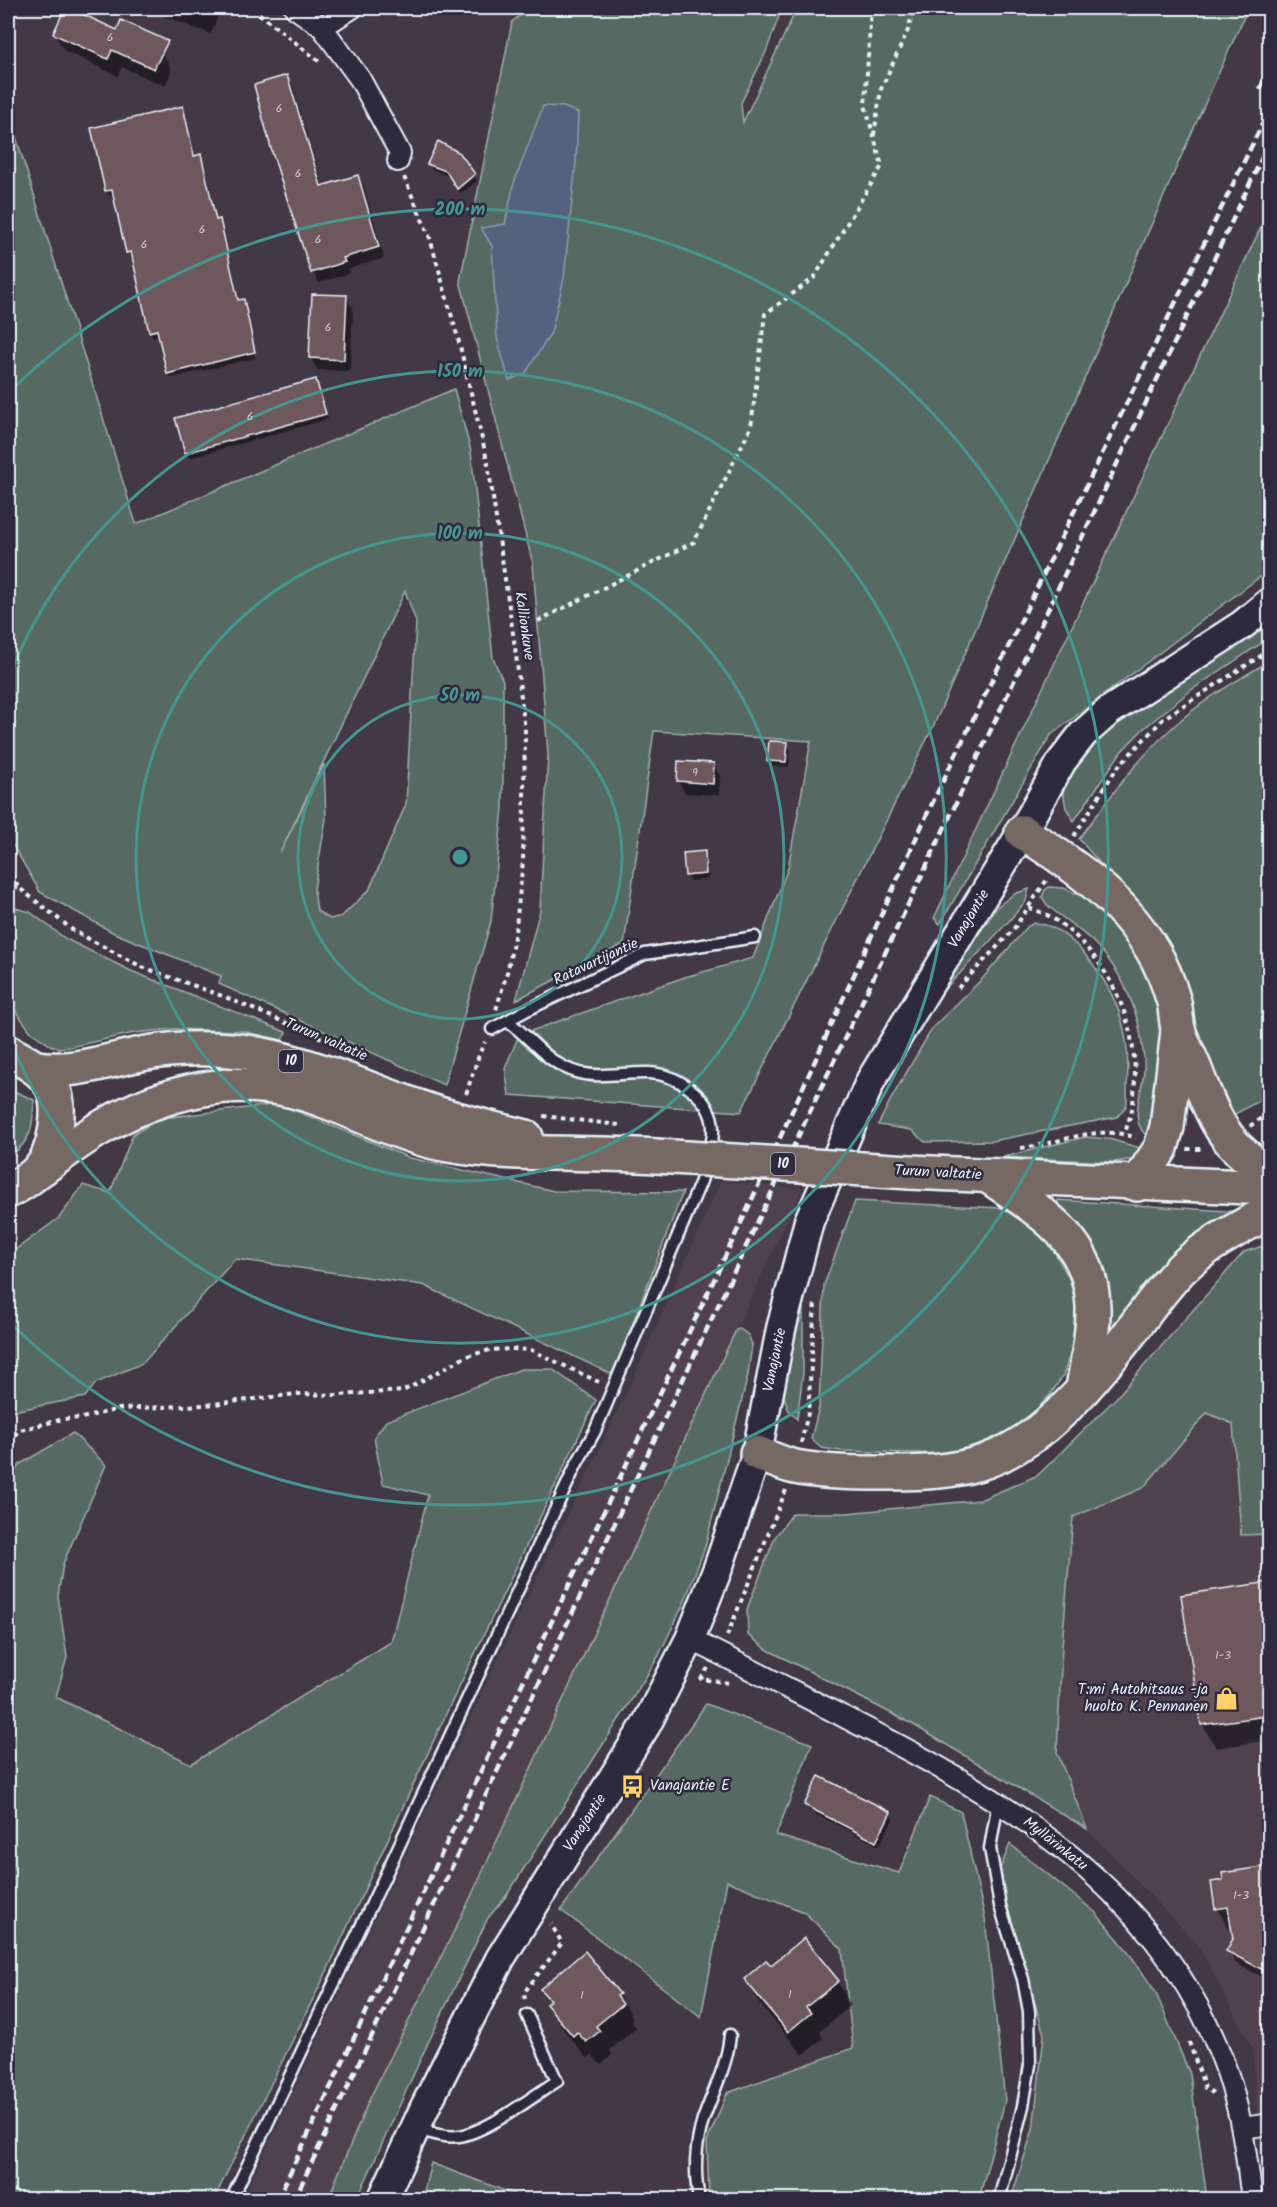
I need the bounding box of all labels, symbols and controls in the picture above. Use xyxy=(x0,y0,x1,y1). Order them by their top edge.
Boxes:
house number: 6 xyxy=(107,28,113,47)
house number: 6 xyxy=(276,99,282,118)
house number: 6 xyxy=(295,164,301,183)
text: 200 m xyxy=(435,196,486,225)
house number: 6 xyxy=(199,220,205,239)
house number: 6 xyxy=(315,230,321,249)
house number: 6 xyxy=(141,235,147,254)
house number: 6 xyxy=(325,318,331,337)
text: 150 m xyxy=(437,358,483,387)
house number: 6 xyxy=(247,407,253,426)
text: 100 m xyxy=(437,520,483,549)
street label: Kallionkuve xyxy=(507,590,541,662)
text: 50 m xyxy=(439,682,480,711)
house number: 9 xyxy=(692,763,698,782)
centre of rings xyxy=(450,847,470,867)
street label: Vanajantie xyxy=(942,885,996,953)
street label: Ratavartijantie xyxy=(550,932,643,992)
street label: Turun valtatie xyxy=(281,1012,371,1068)
road number: 10 xyxy=(279,1050,303,1072)
road number: 10 xyxy=(771,1153,795,1175)
street label: Turun valtatie xyxy=(894,1159,983,1187)
street label: Vanajantie xyxy=(757,1325,794,1394)
house number: 1-3 xyxy=(1215,1646,1231,1665)
place label: T:mi Autohitsaus -ja huolto K. Pennanen xyxy=(1078,1678,1208,1719)
shop icon: T:mi Autohitsaus -ja huolto K. Pennanen xyxy=(1213,1686,1239,1712)
bus stop icon: Vanajantie E xyxy=(619,1773,645,1799)
place label: Vanajantie E xyxy=(650,1774,731,1798)
street label: Vanajantie xyxy=(557,1789,613,1857)
street label: Myllärinkatu xyxy=(1017,1811,1093,1877)
house number: 1-3 xyxy=(1233,1886,1249,1905)
house number: 1 xyxy=(788,1985,792,2004)
house number: 1 xyxy=(580,1986,584,2005)

